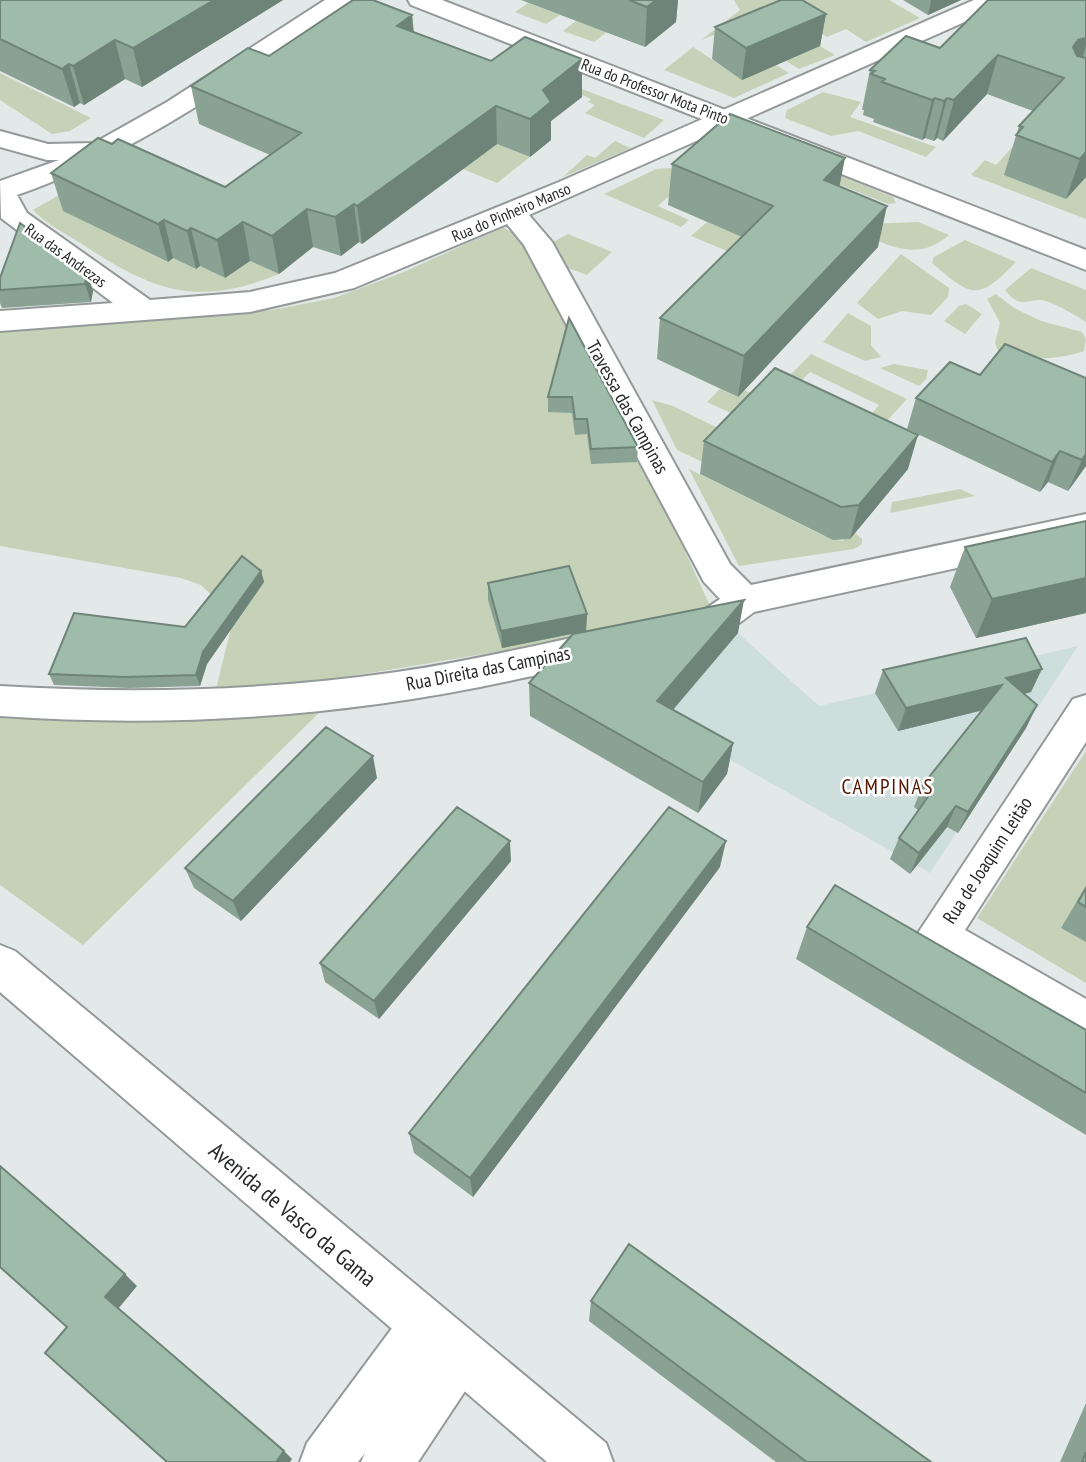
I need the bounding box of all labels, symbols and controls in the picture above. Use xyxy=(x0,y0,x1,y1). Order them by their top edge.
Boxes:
street label: Rua do Professor Mota Pinto xyxy=(579,54,731,128)
street label: Rua do Pinheiro Manso xyxy=(449,178,573,246)
street label: Rua das Andrezas xyxy=(21,219,111,291)
street label: Travessa das Campinas xyxy=(581,336,675,478)
street label: Rua Direita das Campinas xyxy=(404,640,572,696)
district label: CAMPINAS xyxy=(842,773,935,800)
street label: Rua de Joaquim Leitão xyxy=(937,792,1037,928)
street label: Avenida de Vasco da Gama xyxy=(203,1136,383,1292)

